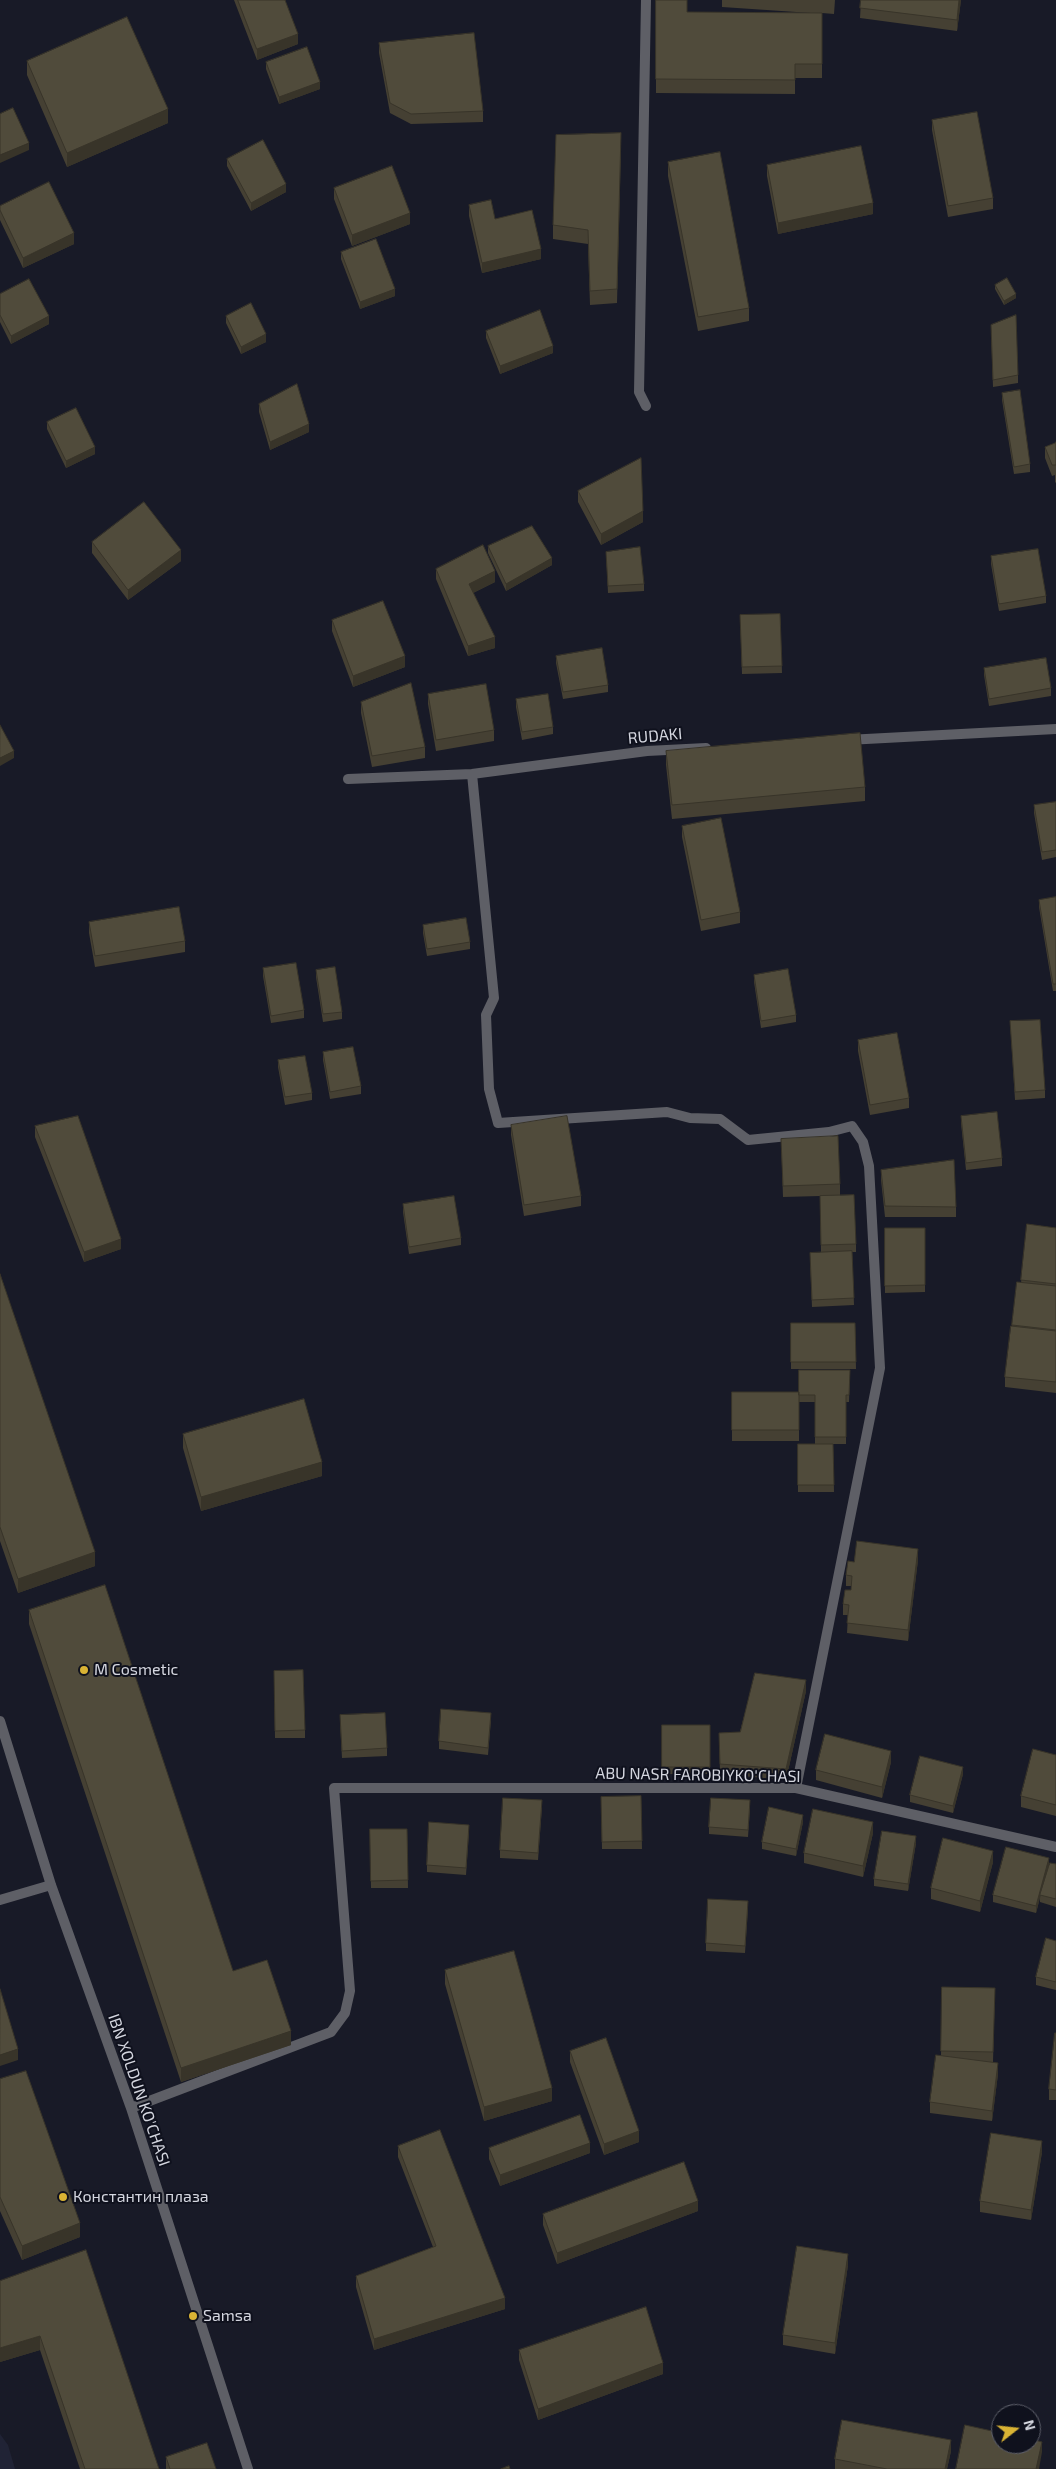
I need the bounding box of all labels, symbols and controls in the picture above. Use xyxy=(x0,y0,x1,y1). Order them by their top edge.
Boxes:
street label: RUDAKI xyxy=(627,724,683,748)
place label: M Cosmetic xyxy=(94,1660,178,1680)
marker: M Cosmetic xyxy=(78,1664,90,1676)
street label: ABU NASR FAROBIYKO'CHASI xyxy=(595,1764,801,1786)
street label: IBN XOLDUN KO'CHASI xyxy=(104,2011,174,2169)
place label: Константин плаза xyxy=(73,2187,209,2207)
marker: Константин плаза xyxy=(57,2191,69,2203)
place label: Samsa xyxy=(203,2306,252,2326)
marker: Samsa xyxy=(187,2310,199,2322)
north arrow xyxy=(991,2404,1041,2454)
text: N xyxy=(1020,2418,1040,2432)

